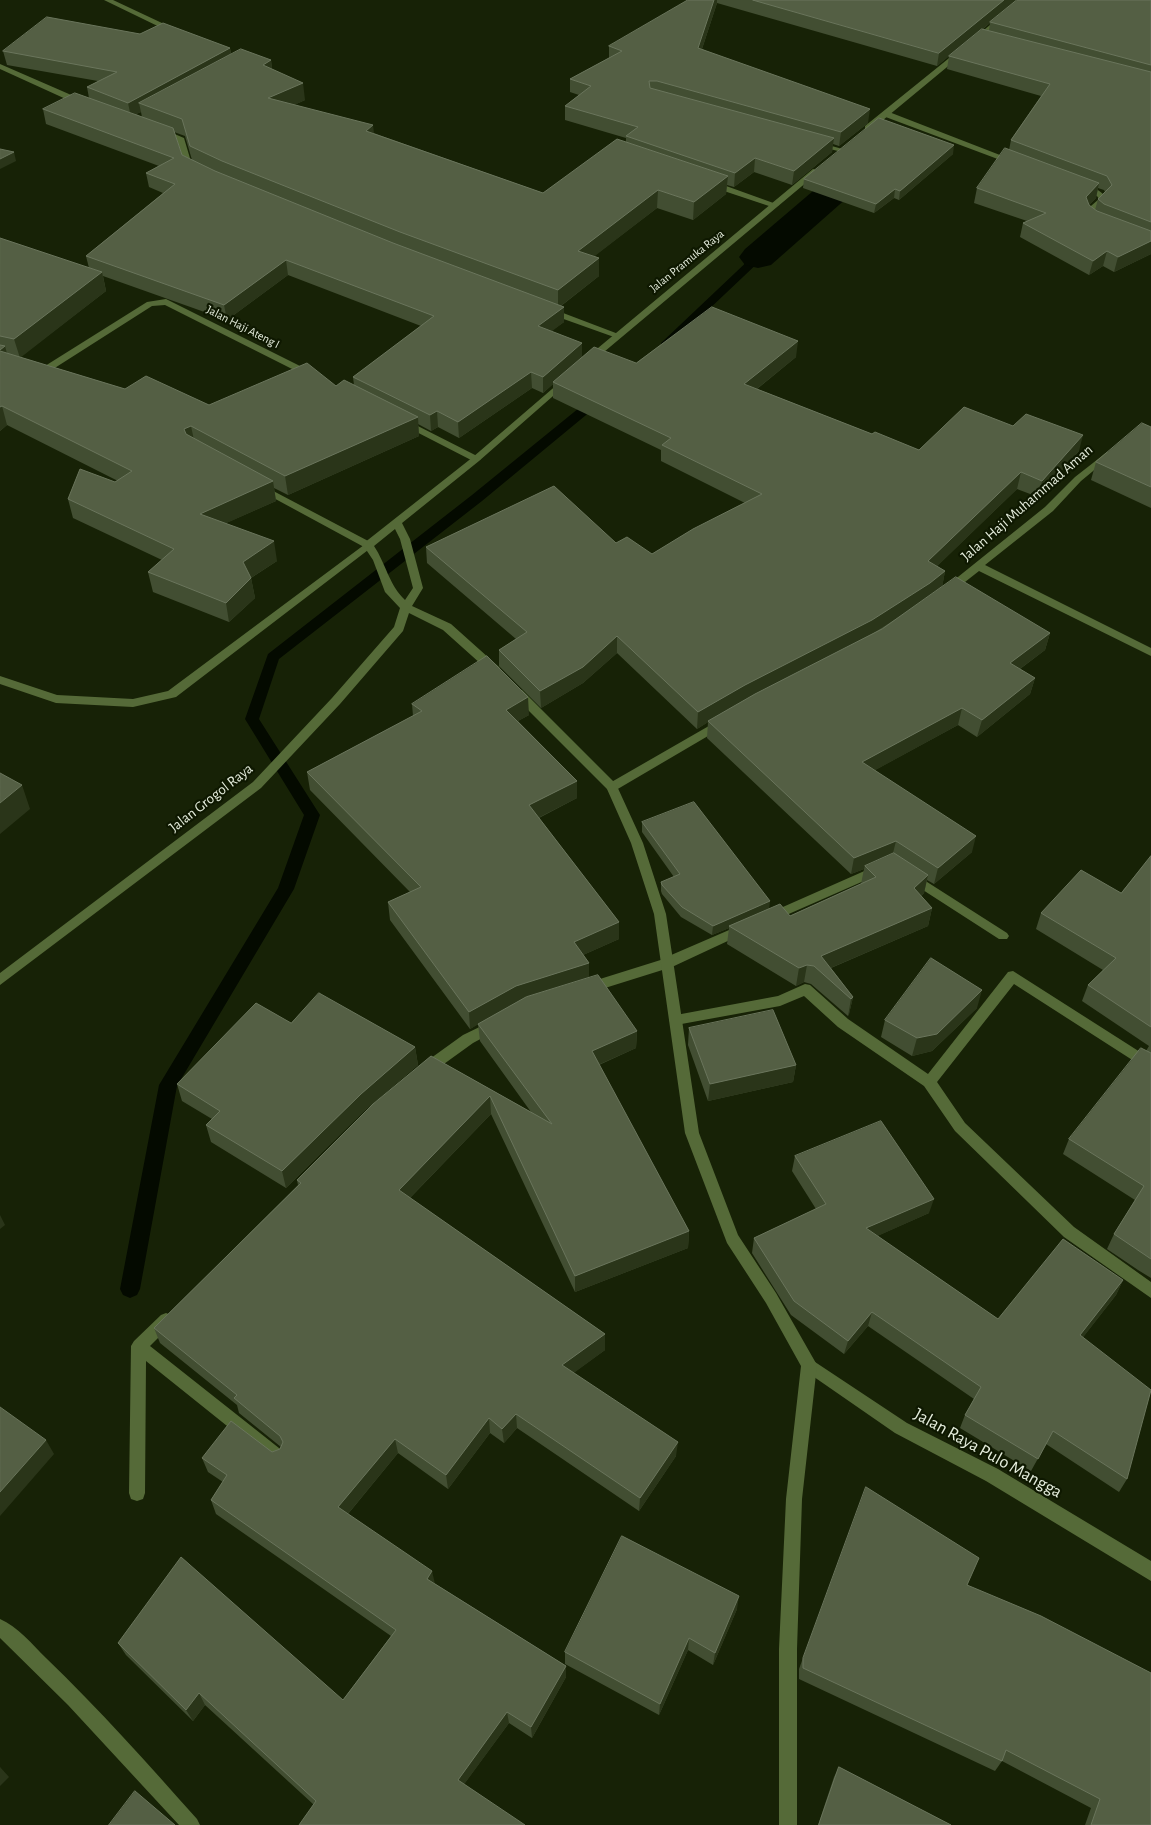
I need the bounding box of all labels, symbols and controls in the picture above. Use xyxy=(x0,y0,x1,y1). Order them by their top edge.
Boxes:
street label: Jalan Pramuka Raya xyxy=(647,227,727,295)
street label: Jalan Haji Ateng I xyxy=(204,302,282,352)
street label: Jalan Haji Muhammad Aman xyxy=(957,441,1097,565)
street label: Jalan Grogol Raya xyxy=(165,760,257,836)
street label: Jalan Raya Pulo Mangga xyxy=(910,1403,1066,1503)

